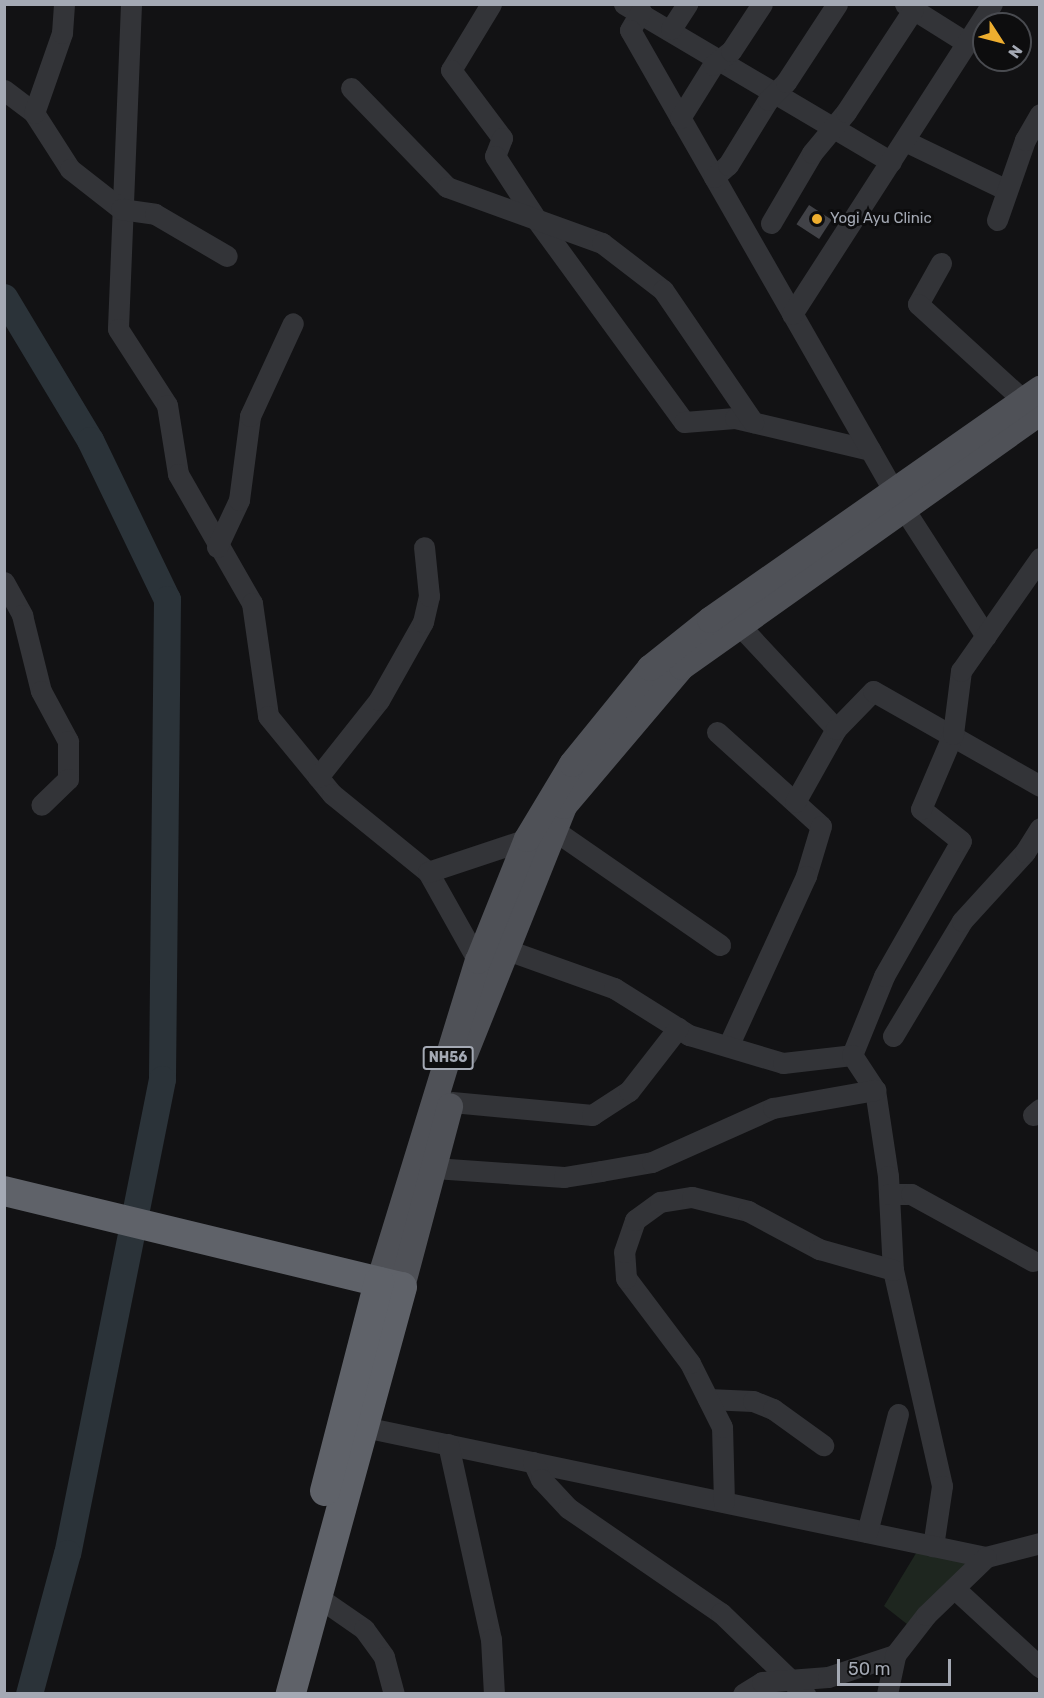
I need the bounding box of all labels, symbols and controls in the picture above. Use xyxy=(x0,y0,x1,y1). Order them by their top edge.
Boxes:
north arrow xyxy=(972,12,1032,72)
text: N xyxy=(1004,41,1026,62)
marker: Yogi Ayu Clinic xyxy=(808,210,826,228)
place label: Yogi Ayu Clinic xyxy=(830,210,932,228)
road number: NH56 xyxy=(422,1047,474,1069)
scale bar xyxy=(840,1647,954,1685)
text: 50 m xyxy=(848,1658,891,1680)

